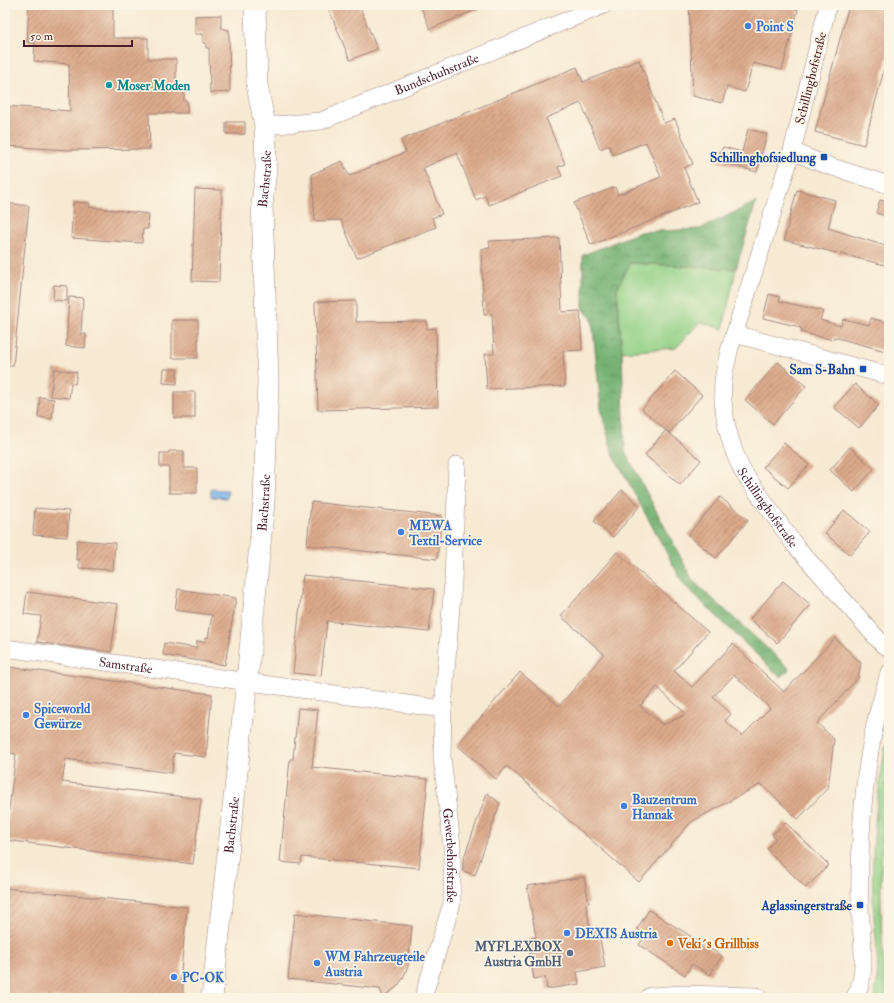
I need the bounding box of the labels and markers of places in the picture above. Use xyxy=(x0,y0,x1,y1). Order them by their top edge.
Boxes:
place label: Point S xyxy=(756,19,794,35)
marker: Point S xyxy=(743,21,753,31)
place label: Moser Moden xyxy=(116,78,190,94)
marker: Moser Moden xyxy=(104,80,114,90)
place label: Schillinghofsiedlung xyxy=(710,150,817,167)
marker: Schillinghofsiedlung xyxy=(819,152,829,162)
place label: Sam S-Bahn xyxy=(789,362,855,378)
marker: Sam S-Bahn xyxy=(858,364,868,374)
place label: MEWA Textil-Service xyxy=(408,518,483,549)
marker: MEWA Textil-Service xyxy=(396,527,406,537)
place label: Spiceworld Gewürze xyxy=(34,701,91,732)
marker: Spiceworld Gewürze xyxy=(21,710,31,720)
place label: Bauzentrum Hannak xyxy=(632,792,698,823)
marker: Bauzentrum Hannak xyxy=(619,801,629,811)
place label: Aglassingerstraße xyxy=(761,898,853,915)
marker: Aglassingerstraße xyxy=(855,900,865,910)
place label: DEXIS Austria xyxy=(575,926,658,942)
marker: DEXIS Austria xyxy=(562,928,572,938)
place label: Veki´s Grillbiss xyxy=(677,936,759,952)
marker: Veki´s Grillbiss xyxy=(665,938,675,948)
place label: MYFLEXBOX Austria GmbH xyxy=(474,939,563,970)
marker: MYFLEXBOX Austria GmbH xyxy=(565,948,575,958)
place label: WM Fahrzeugteile Austria xyxy=(324,949,426,980)
marker: WM Fahrzeugteile Austria xyxy=(312,958,322,968)
place label: PC-OK xyxy=(182,970,225,986)
marker: PC-OK xyxy=(169,972,179,982)

